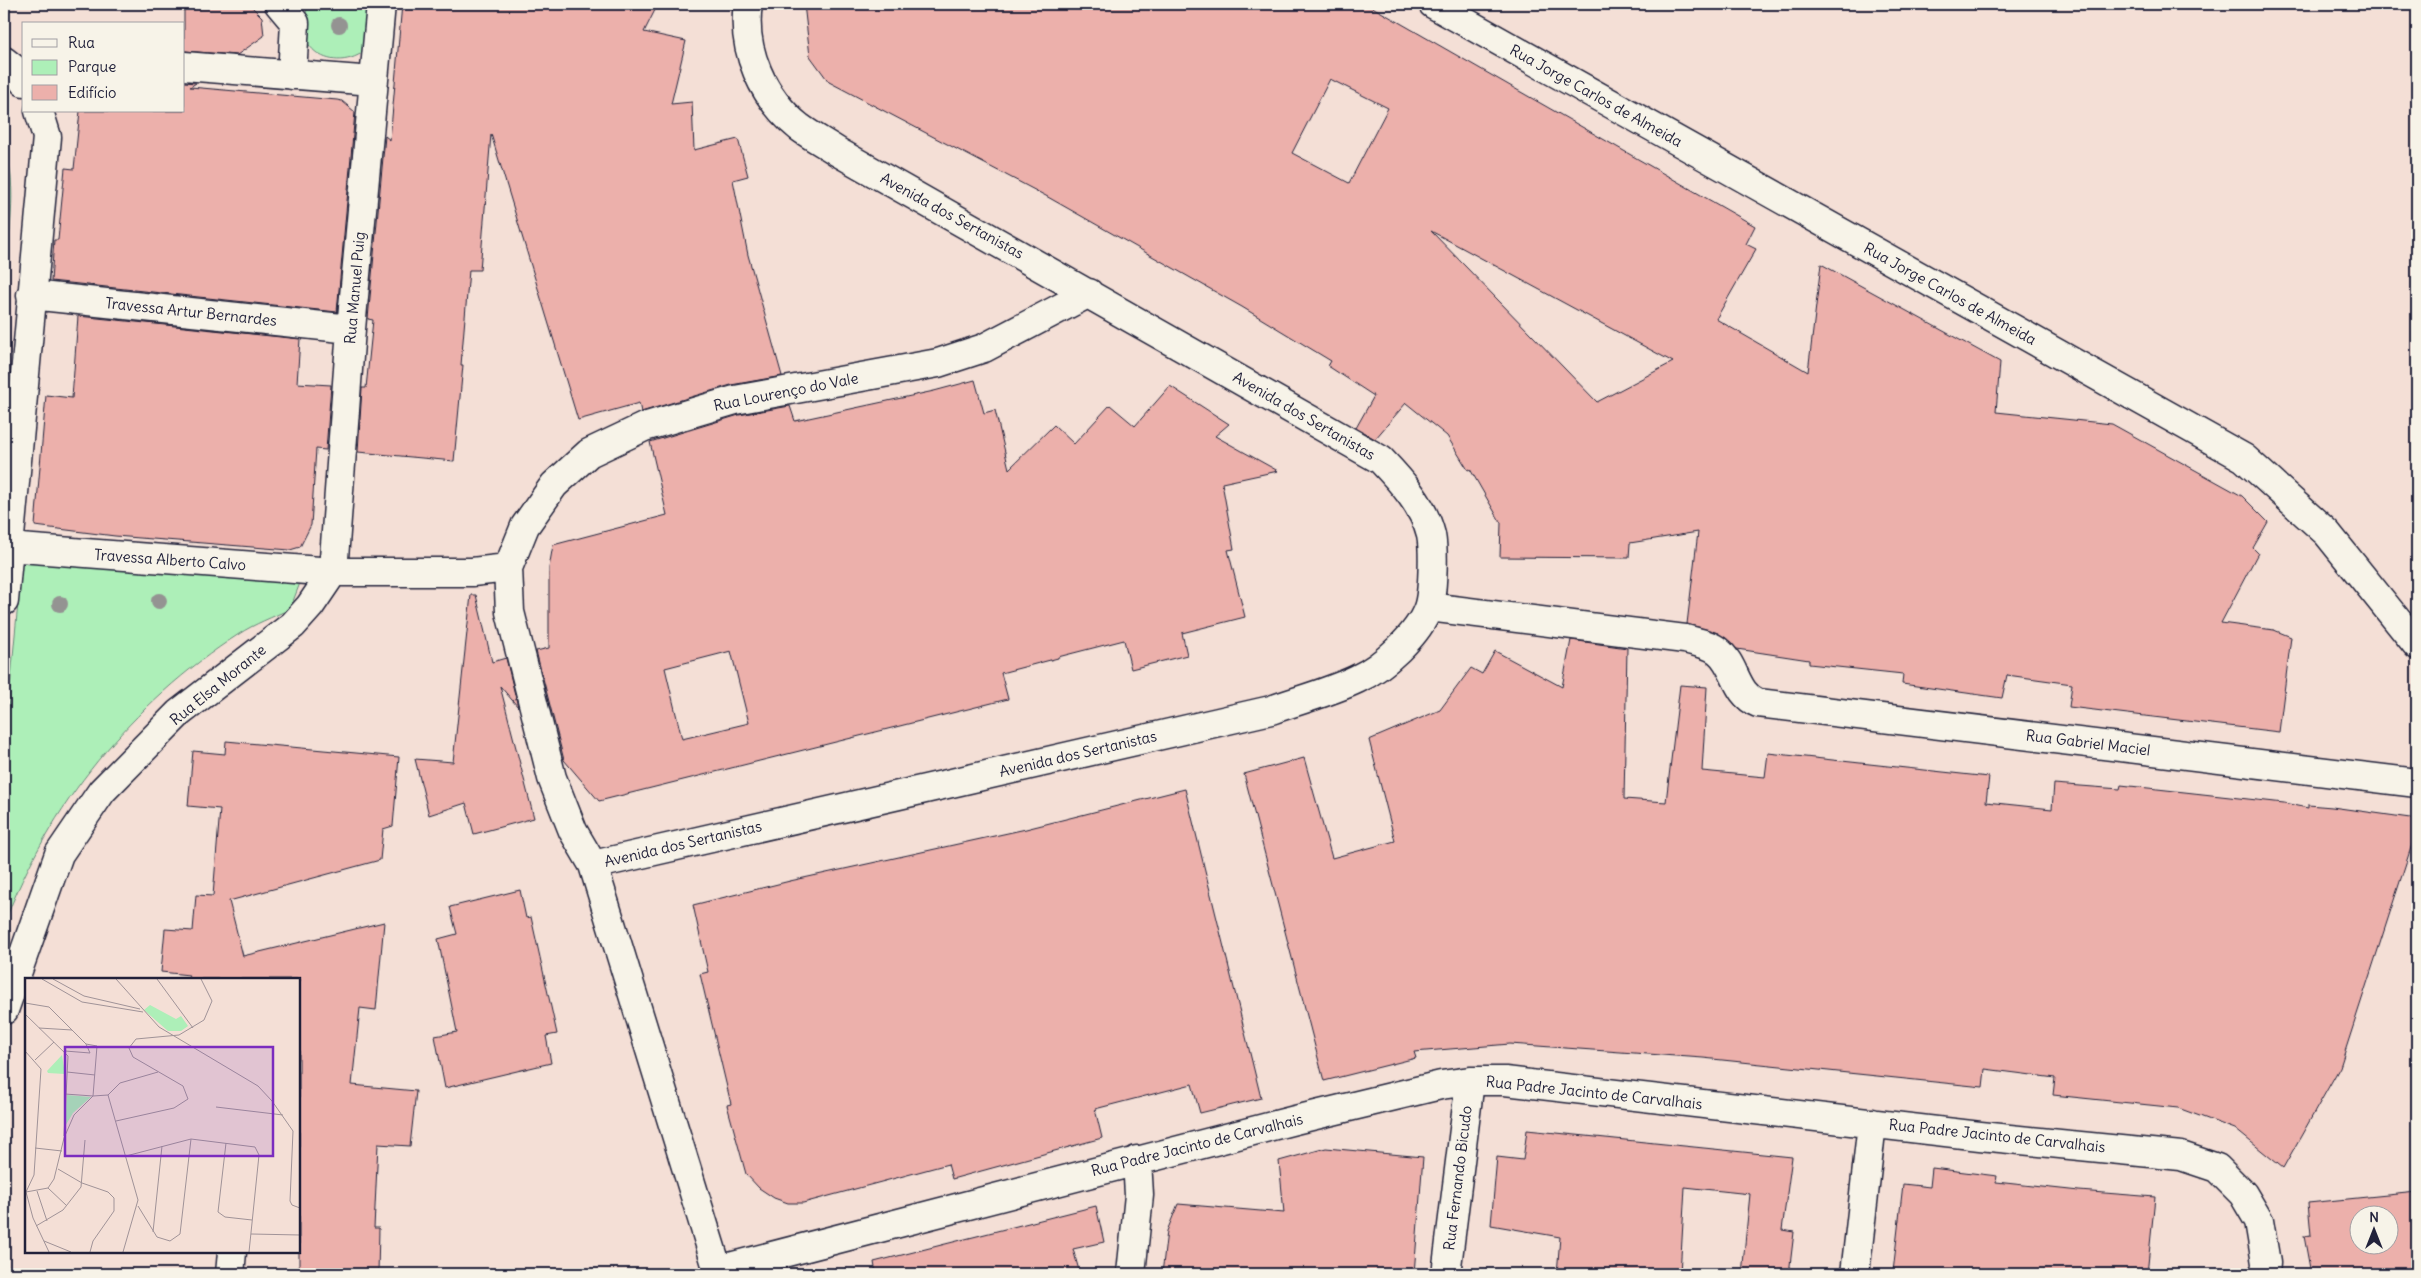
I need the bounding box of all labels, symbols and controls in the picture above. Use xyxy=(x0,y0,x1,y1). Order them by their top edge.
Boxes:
legend xyxy=(22,22,185,112)
text: Rua xyxy=(68,33,95,52)
street label: Rua Jorge Carlos de Almeida xyxy=(1507,40,1686,151)
text: Parque xyxy=(68,57,116,76)
text: Edifício xyxy=(68,83,116,102)
street label: Avenida dos Sertanistas xyxy=(877,168,1027,263)
street label: Rua Manuel Puig xyxy=(340,231,369,345)
street label: Rua Jorge Carlos de Almeida xyxy=(1861,238,2040,349)
street label: Travessa Artur Bernardes xyxy=(104,293,278,330)
street label: Avenida dos Sertanistas xyxy=(1230,367,1379,464)
street label: Rua Lourenço do Vale xyxy=(712,368,860,415)
street label: Travessa Alberto Calvo xyxy=(93,545,247,574)
street label: Rua Elsa Morante xyxy=(166,640,269,729)
street label: Rua Gabriel Maciel xyxy=(2025,725,2151,760)
street label: Avenida dos Sertanistas xyxy=(997,726,1159,781)
street label: Avenida dos Sertanistas xyxy=(602,816,764,871)
inset map xyxy=(25,978,300,1253)
street label: Rua Padre Jacinto de Carvalhais xyxy=(1485,1072,1703,1113)
street label: Rua Fernando Bicudo xyxy=(1439,1104,1476,1251)
street label: Rua Padre Jacinto de Carvalhais xyxy=(1089,1109,1305,1180)
street label: Rua Padre Jacinto de Carvalhais xyxy=(1888,1115,2106,1156)
north arrow xyxy=(2348,1206,2398,1256)
text: N xyxy=(2369,1208,2379,1226)

